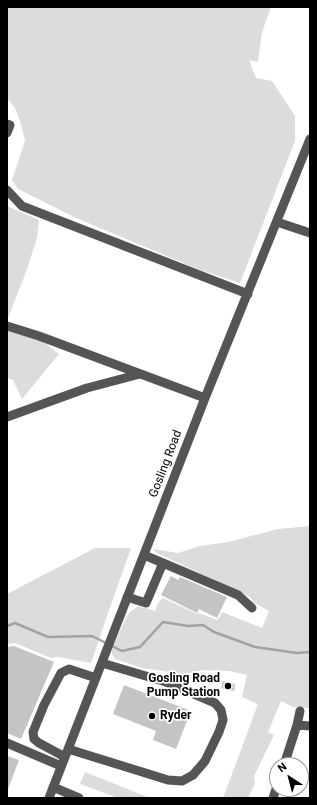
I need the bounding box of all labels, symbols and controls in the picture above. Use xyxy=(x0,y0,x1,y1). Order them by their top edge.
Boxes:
street label: Gosling Road xyxy=(147,428,185,500)
place label: Gosling Road Pump Station xyxy=(147,672,220,700)
marker: Gosling Road Pump Station xyxy=(223,681,233,691)
place label: Ryder xyxy=(160,709,191,723)
marker: Ryder xyxy=(147,711,157,721)
north arrow xyxy=(269,757,309,797)
text: N xyxy=(275,760,289,775)

